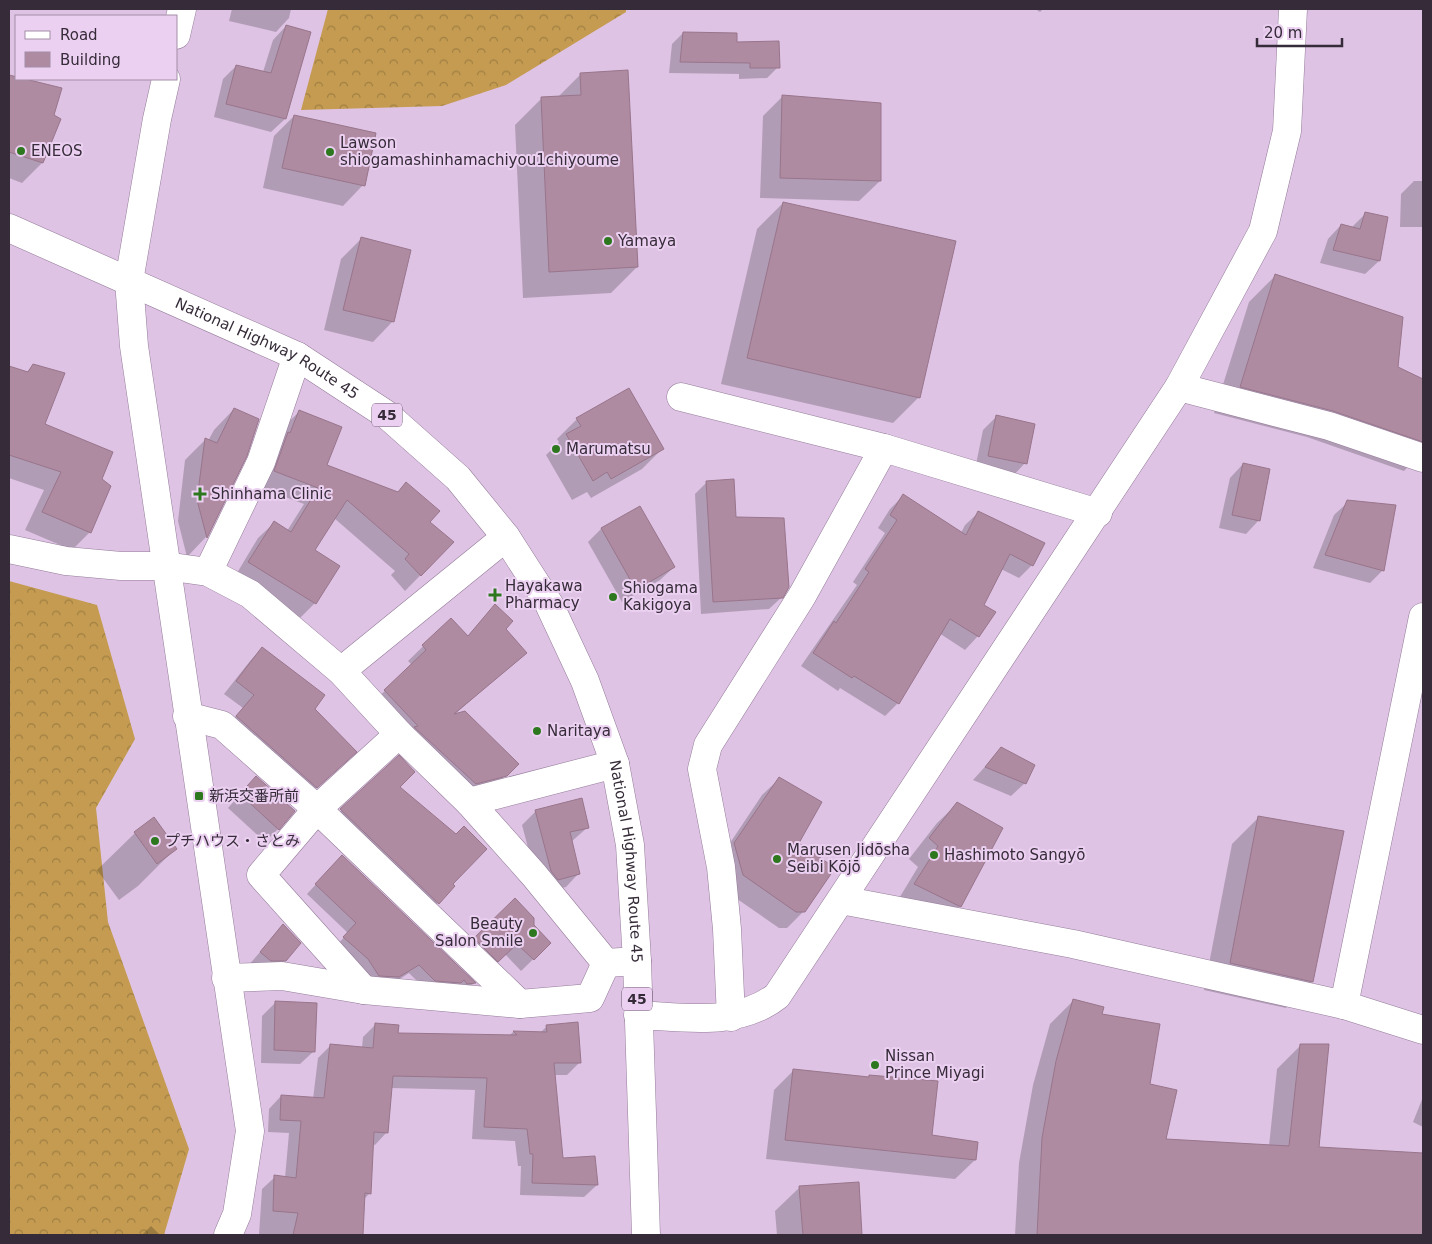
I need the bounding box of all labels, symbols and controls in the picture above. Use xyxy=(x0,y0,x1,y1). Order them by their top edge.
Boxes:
legend xyxy=(15,15,178,80)
scale bar xyxy=(1257,15,1342,47)
text: 20 m xyxy=(1264,24,1302,42)
text: Road xyxy=(60,26,98,44)
text: Building xyxy=(60,51,121,69)
place label: Lawson shiogamashinhamachiyou1chiyoume xyxy=(340,134,619,169)
place label: ENEOS xyxy=(31,142,83,160)
marker: ENEOS xyxy=(15,145,27,157)
marker: Lawson shiogamashinhamachiyou1chiyoume xyxy=(324,146,336,158)
place label: Yamaya xyxy=(617,232,676,250)
marker: Yamaya xyxy=(602,235,614,247)
street label: National Highway Route 45 xyxy=(172,294,362,403)
road number: 45 xyxy=(372,404,402,426)
place label: Marumatsu xyxy=(566,440,651,458)
marker: Marumatsu xyxy=(550,443,562,455)
place label: Shinhama Clinic xyxy=(211,485,332,503)
marker: Shinhama Clinic xyxy=(193,487,207,501)
place label: Hayakawa Pharmacy xyxy=(505,577,583,612)
place label: Shiogama Kakigoya xyxy=(623,579,698,614)
marker: Hayakawa Pharmacy xyxy=(489,589,501,601)
marker: Shiogama Kakigoya xyxy=(607,591,619,603)
place label: Naritaya xyxy=(547,722,611,740)
marker: Naritaya xyxy=(531,725,543,737)
street label: National Highway Route 45 xyxy=(605,759,646,964)
place label: 新浜交番所前 xyxy=(209,787,299,805)
marker: 新浜交番所前 xyxy=(193,790,205,802)
place label: プチハウス・さとみ xyxy=(165,832,300,850)
marker: プチハウス・さとみ xyxy=(149,835,161,847)
place label: Marusen Jidōsha Seibi Kōjō xyxy=(787,841,910,876)
place label: Hashimoto Sangyō xyxy=(944,846,1085,864)
marker: Hashimoto Sangyō xyxy=(928,849,940,861)
marker: Marusen Jidōsha Seibi Kōjō xyxy=(771,853,783,865)
place label: Beauty Salon Smile xyxy=(435,915,523,950)
marker: Beauty Salon Smile xyxy=(527,927,539,939)
road number: 45 xyxy=(622,988,652,1011)
place label: Nissan Prince Miyagi xyxy=(885,1047,985,1082)
marker: Nissan Prince Miyagi xyxy=(869,1059,881,1071)

